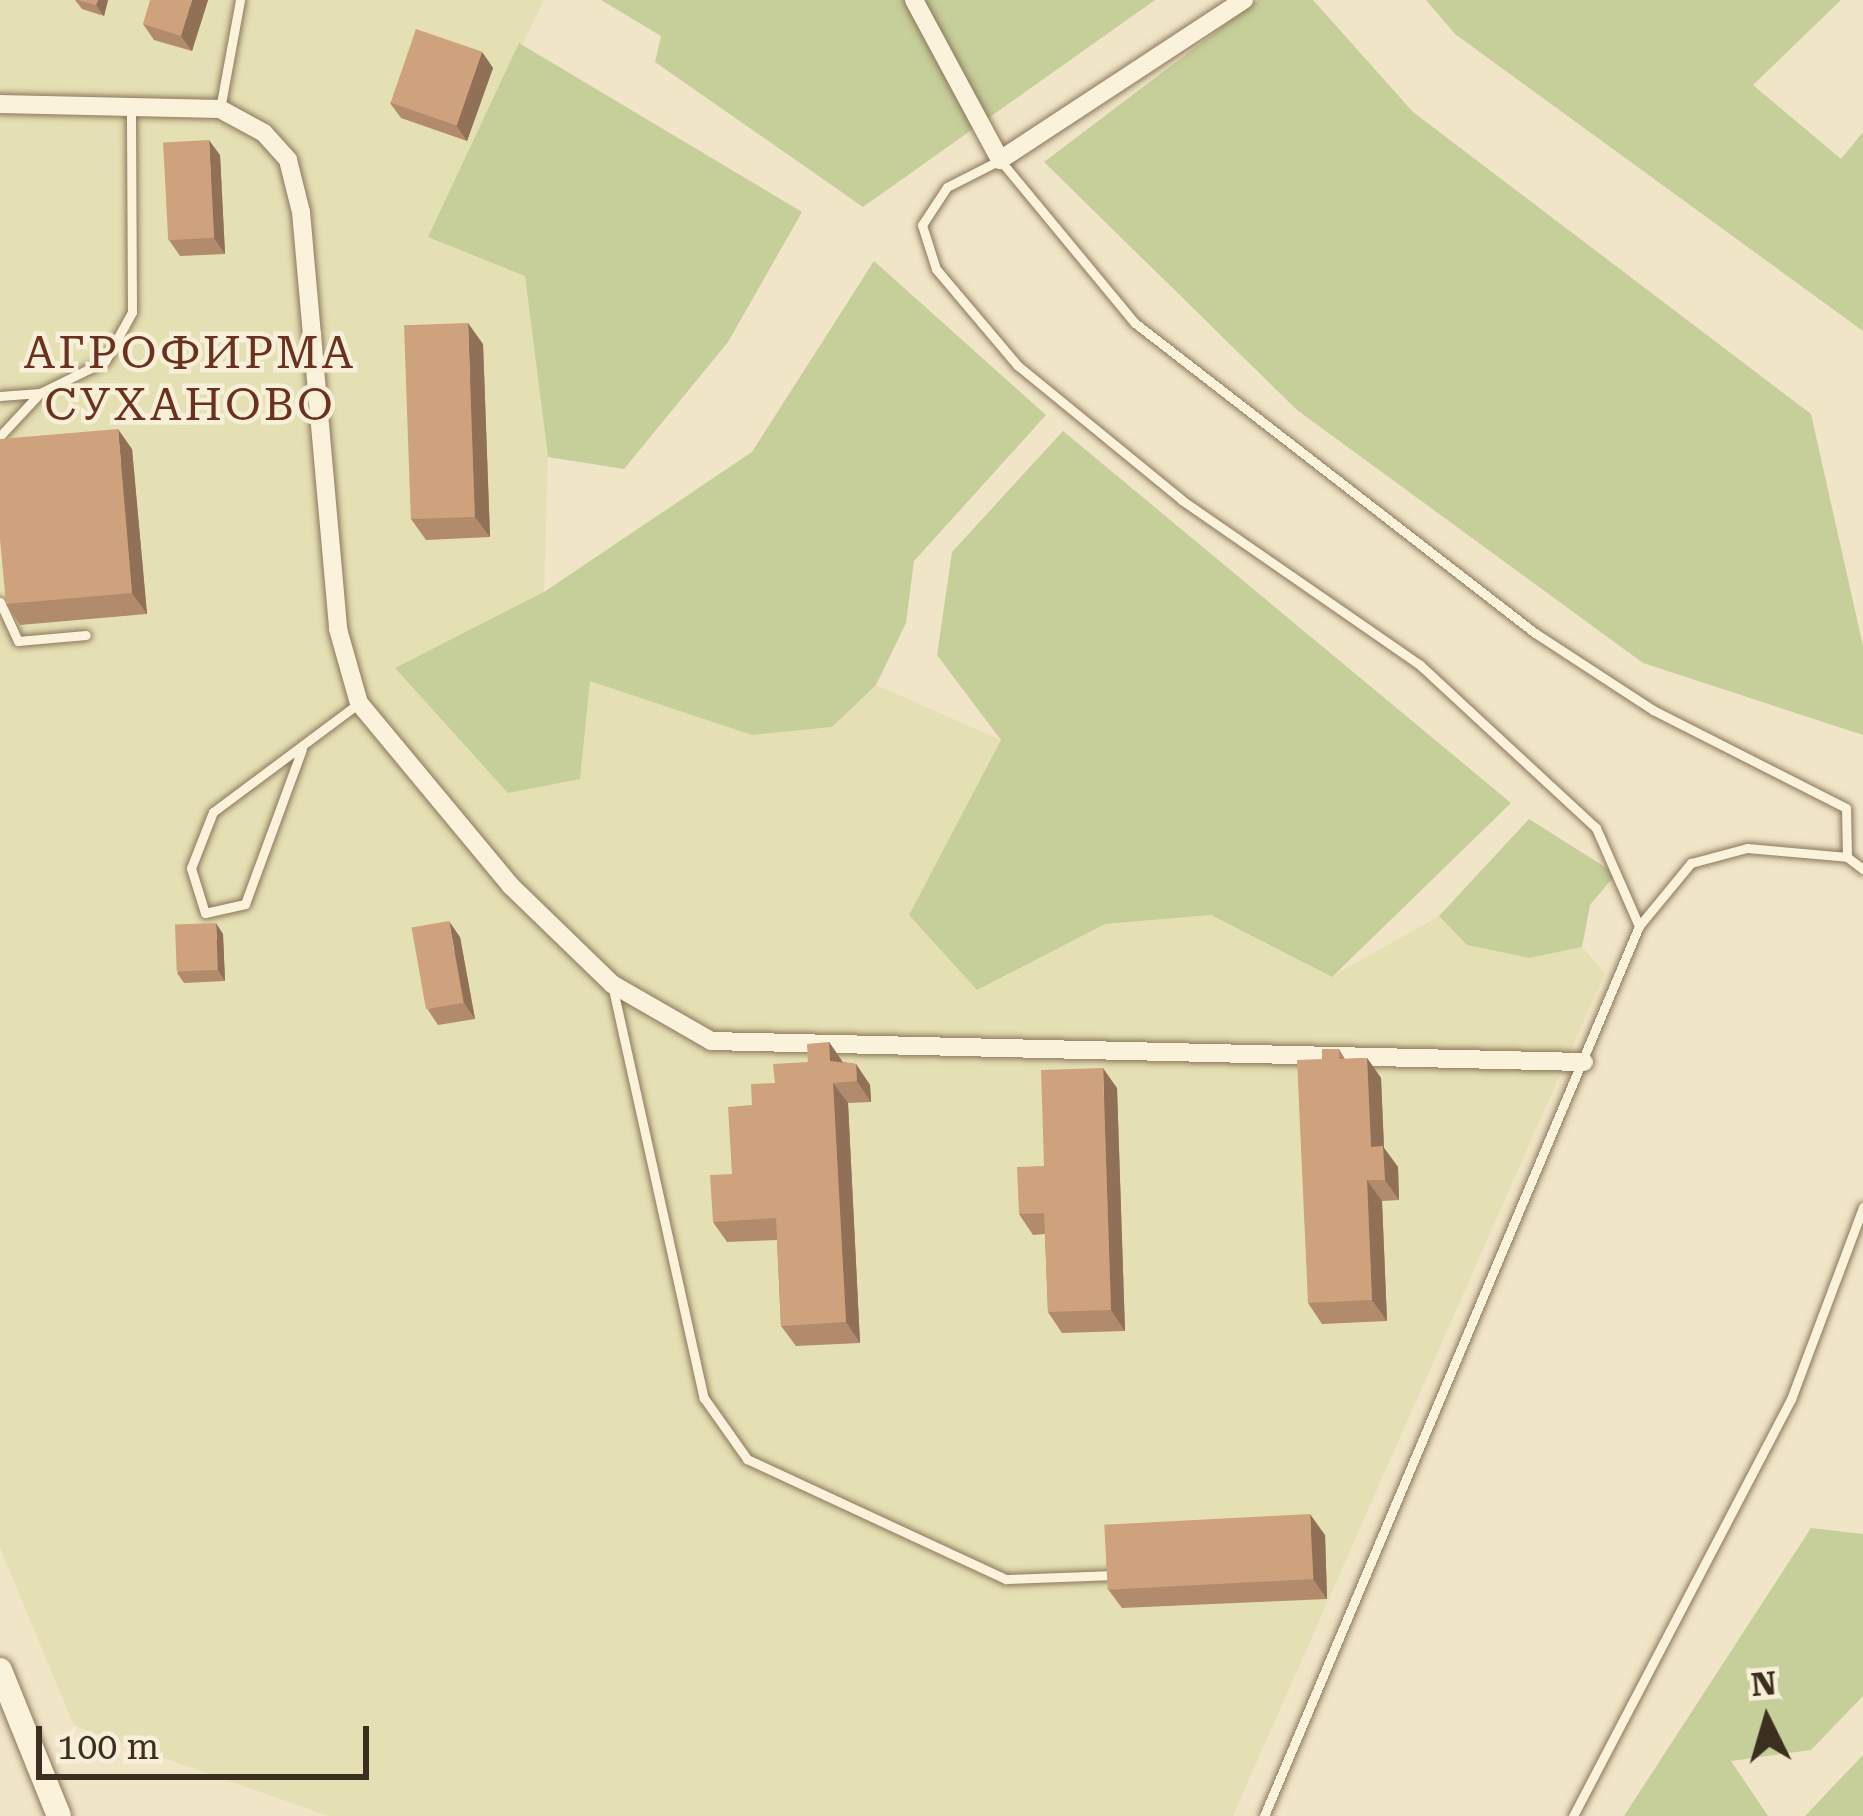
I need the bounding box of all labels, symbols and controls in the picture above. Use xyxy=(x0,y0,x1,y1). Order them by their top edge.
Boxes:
district label: АГРОФИРМА СУХАНОВО xyxy=(24,326,356,432)
north arrow xyxy=(1707,1660,1827,1780)
text: N xyxy=(1749,1663,1778,1704)
scale bar xyxy=(42,1702,375,1776)
text: 100 m xyxy=(57,1726,159,1768)

